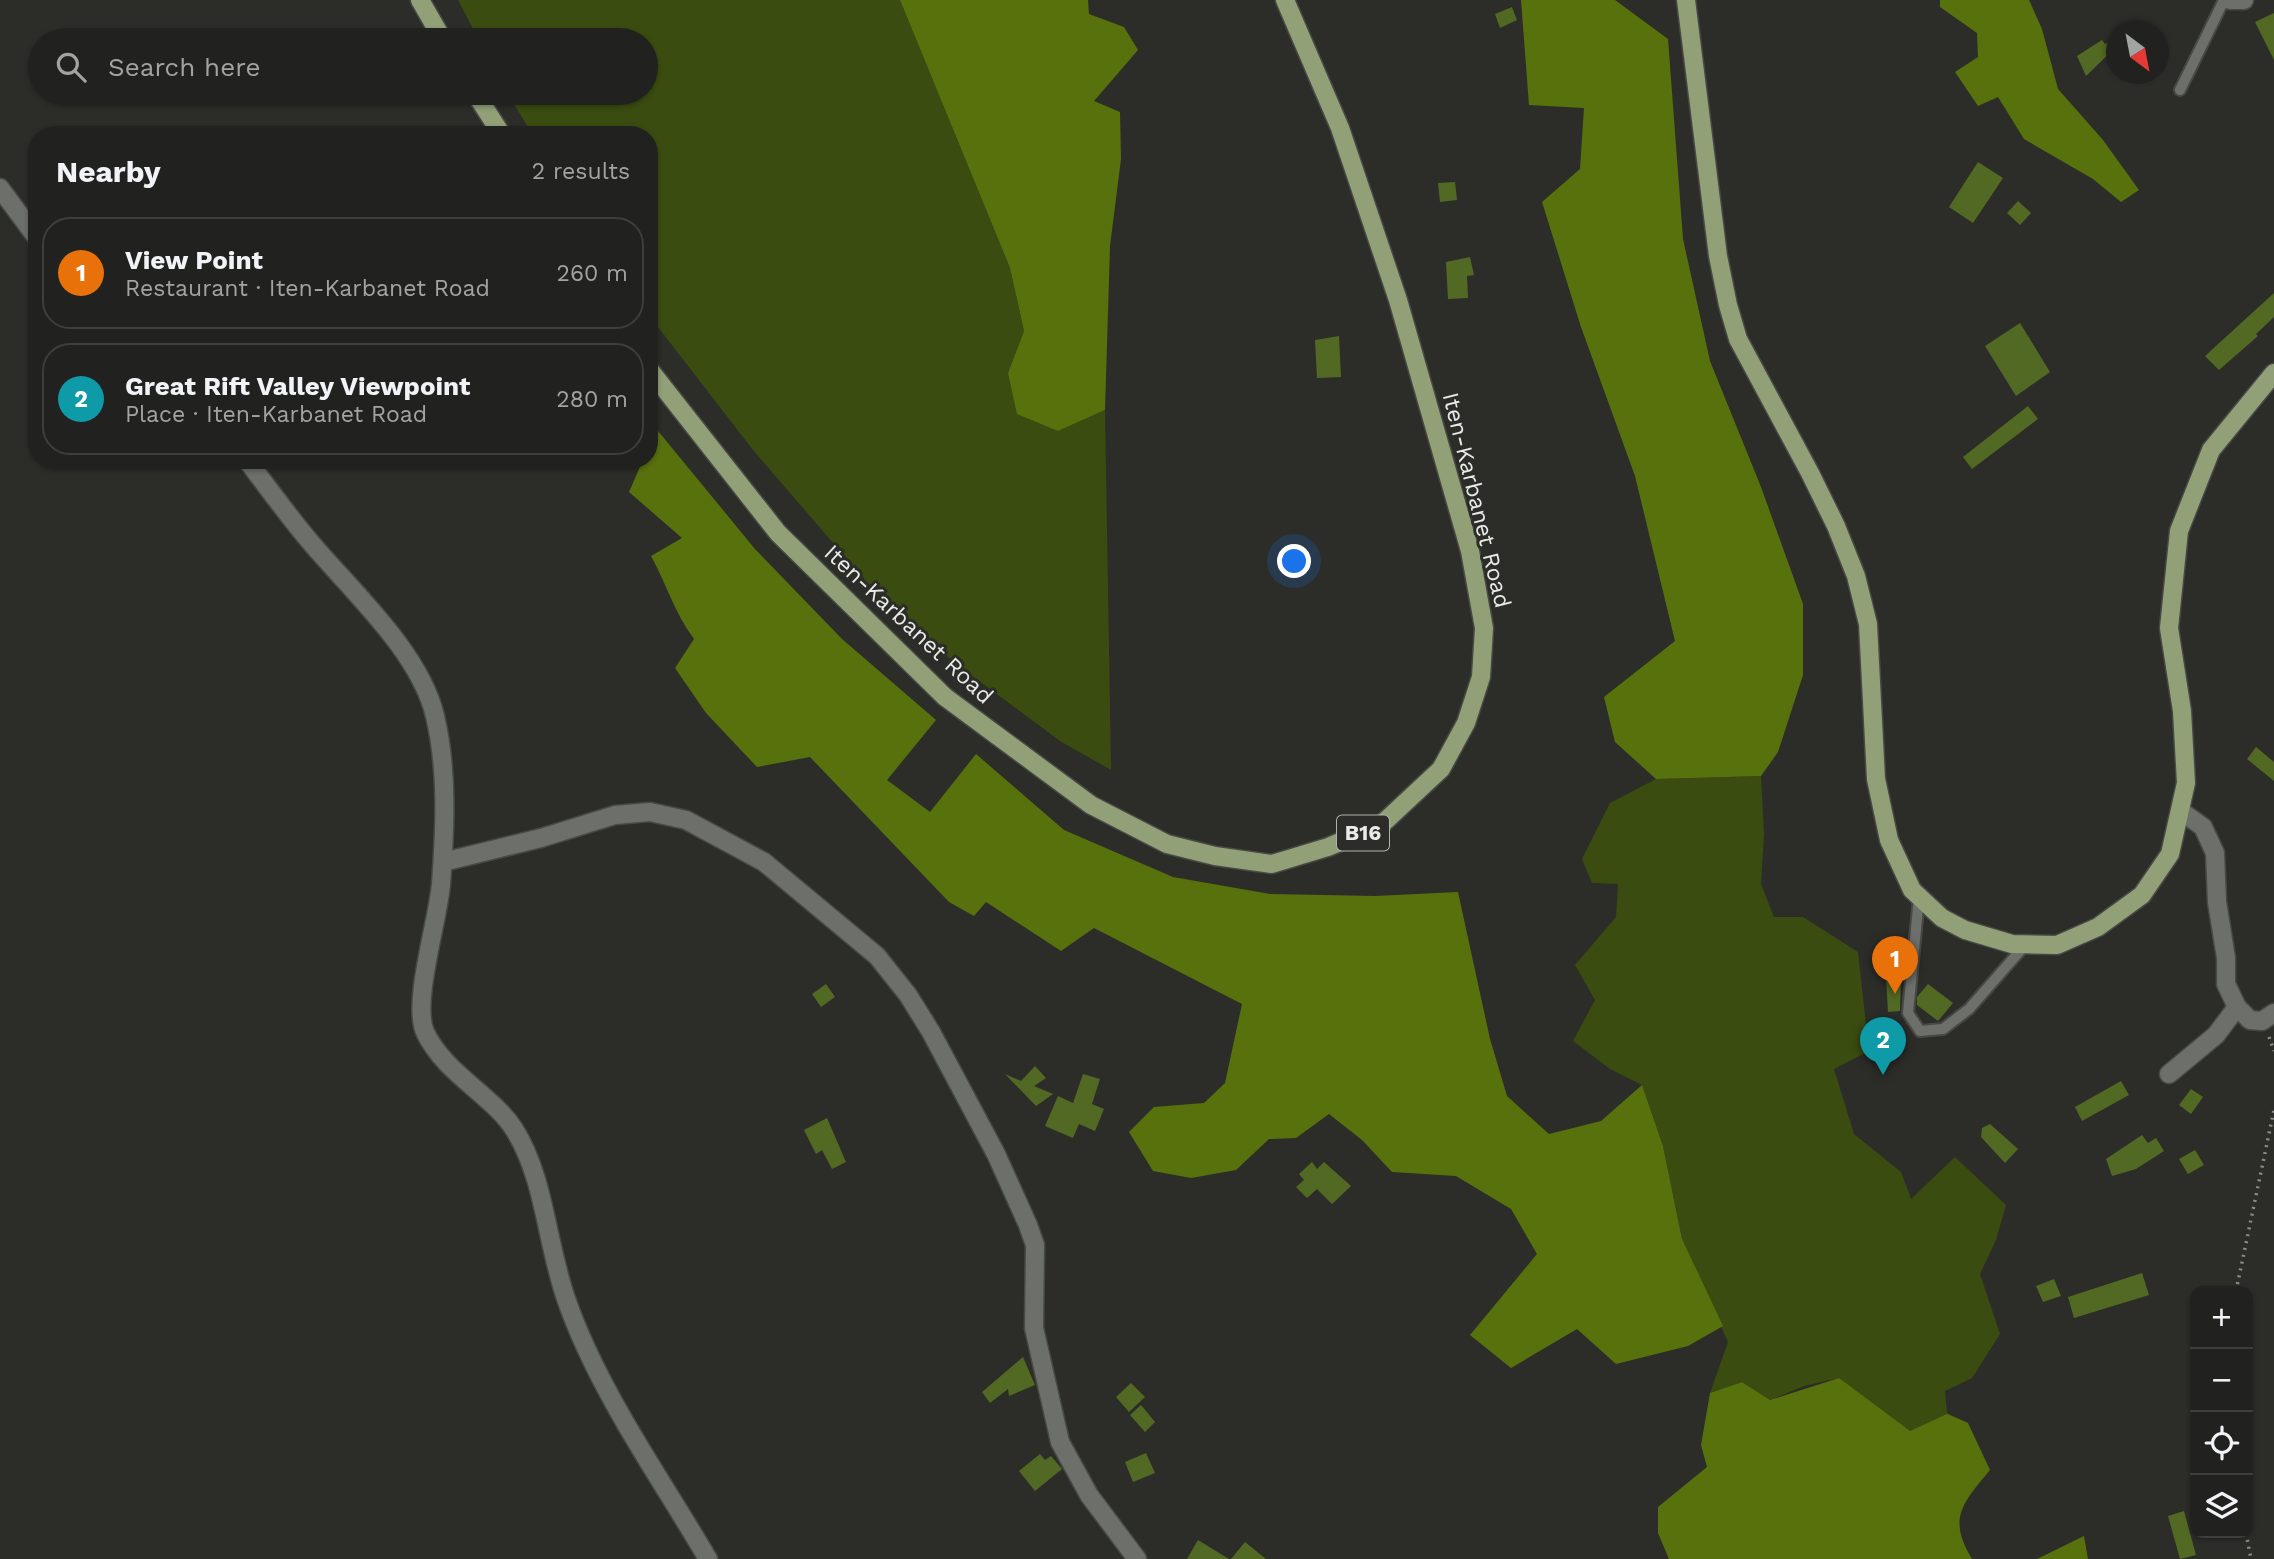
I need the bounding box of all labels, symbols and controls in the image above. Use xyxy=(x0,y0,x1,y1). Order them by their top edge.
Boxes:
north arrow xyxy=(2106,21,2169,84)
search box xyxy=(28,28,658,105)
icon: search xyxy=(52,48,90,86)
text: Search here xyxy=(108,52,260,82)
text: Nearby xyxy=(56,154,161,189)
text: 2 results xyxy=(532,158,630,185)
text: View Point xyxy=(125,245,263,275)
text: 1 xyxy=(76,260,86,287)
text: 260 m xyxy=(557,260,628,287)
text: Restaurant · Iten-Karbanet Road xyxy=(125,275,490,302)
text: Great Rift Valley Viewpoint xyxy=(125,371,470,401)
text: 2 xyxy=(74,386,88,413)
text: 280 m xyxy=(556,386,628,413)
street label: Iten-Karbanet Road xyxy=(1437,390,1516,611)
text: Place · Iten-Karbanet Road xyxy=(125,401,427,428)
street label: Iten-Karbanet Road xyxy=(819,539,999,710)
your location xyxy=(1277,544,1311,578)
road number: B16 xyxy=(1337,816,1389,850)
pin: 1 xyxy=(1872,936,1918,994)
pin: 2 xyxy=(1860,1017,1906,1075)
map controls xyxy=(2190,1286,2253,1538)
button: + xyxy=(2190,1286,2253,1349)
button: − xyxy=(2190,1349,2253,1412)
button: locate xyxy=(2190,1412,2253,1475)
button: layers xyxy=(2190,1475,2253,1538)

